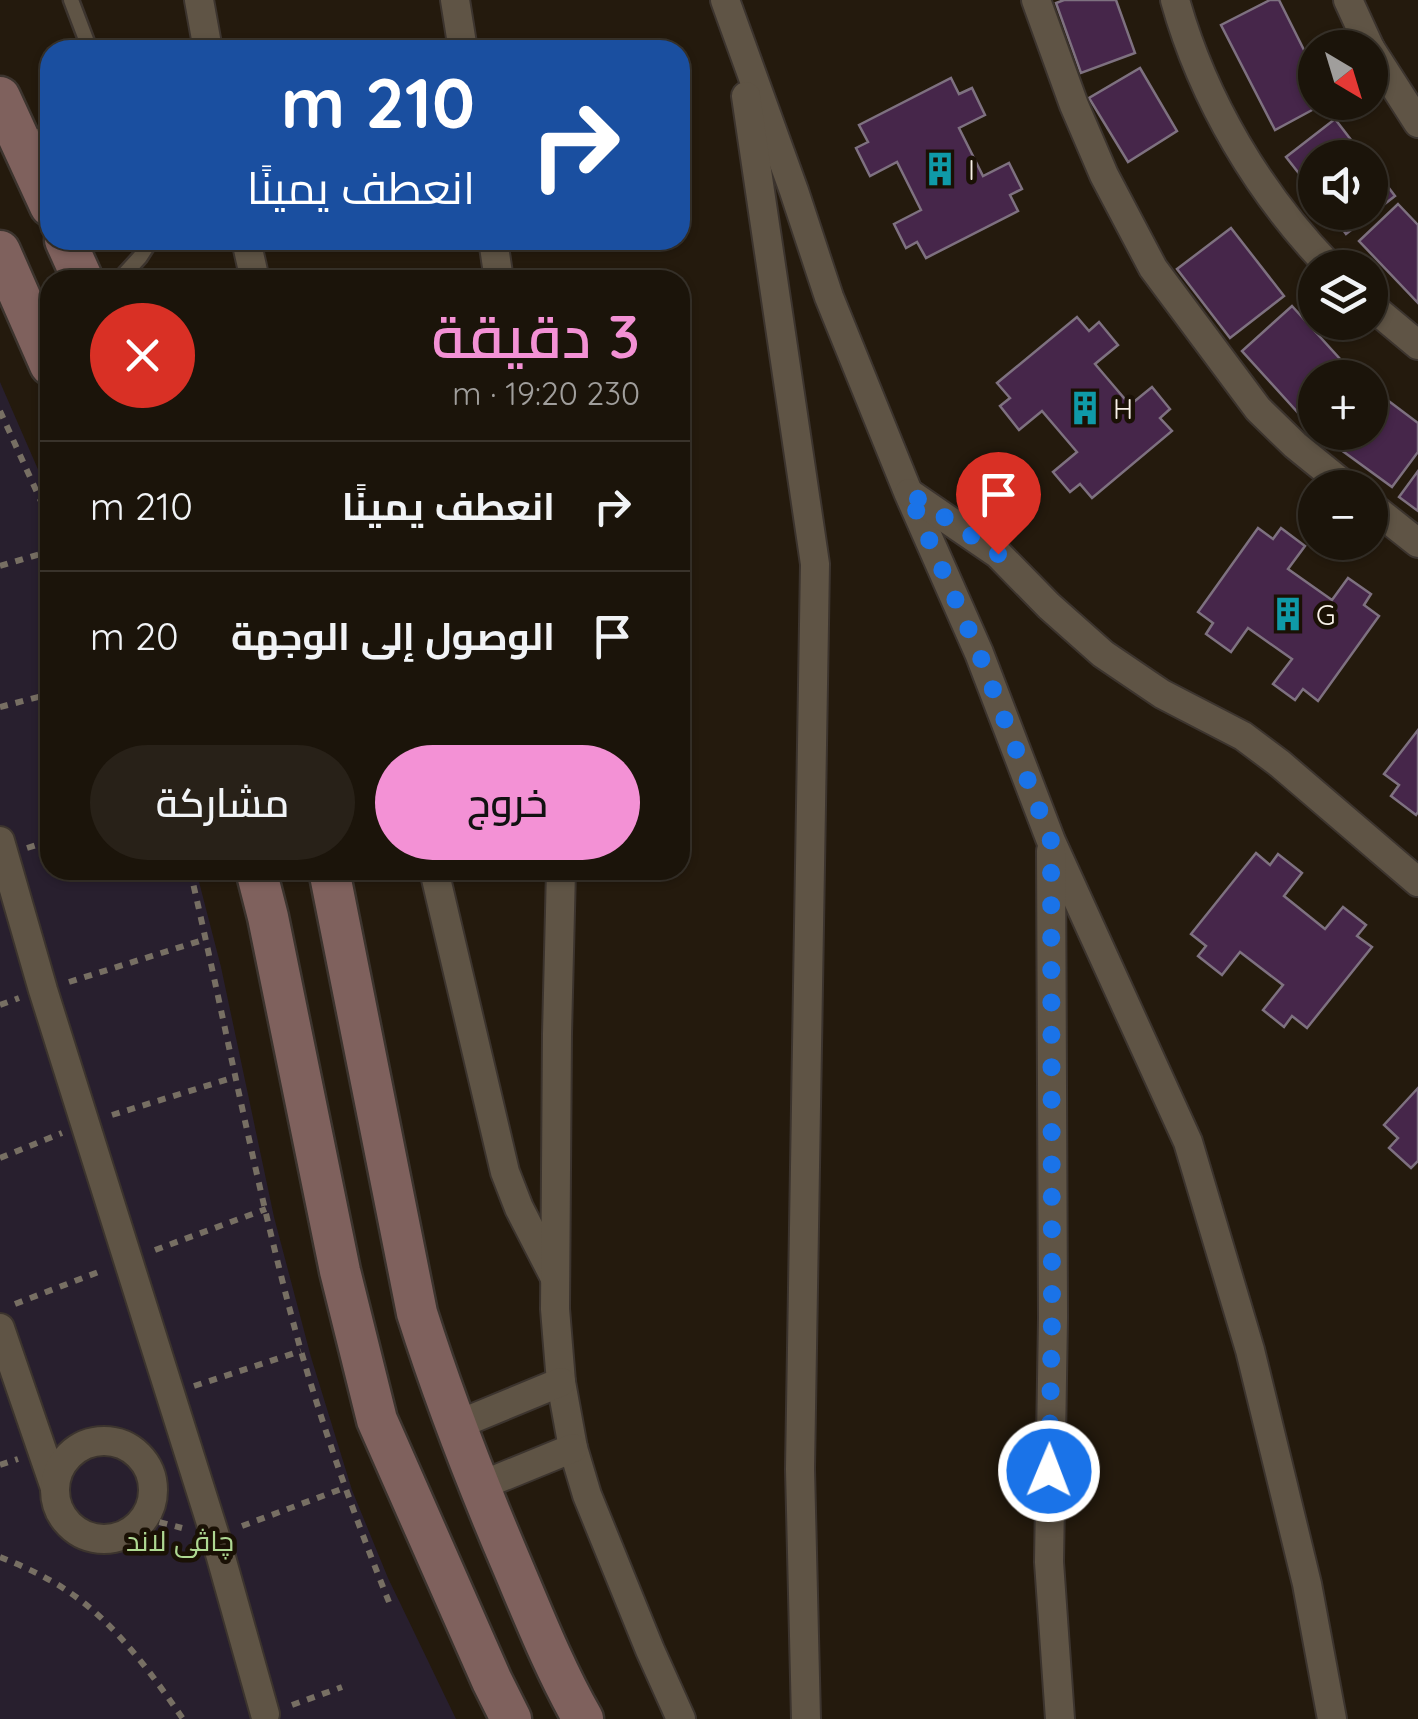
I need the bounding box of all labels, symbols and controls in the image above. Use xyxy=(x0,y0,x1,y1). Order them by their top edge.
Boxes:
north arrow xyxy=(1298,30,1388,120)
map controls xyxy=(1298,30,1388,560)
text: 210 m xyxy=(281,58,475,146)
icon: right xyxy=(510,80,640,210)
button: sound xyxy=(1298,140,1388,230)
building icon: I xyxy=(921,150,959,188)
place label: I xyxy=(968,152,975,187)
text: انعطف يمينًا xyxy=(247,159,475,215)
button: layers xyxy=(1298,250,1388,340)
text: 3 دقيقة xyxy=(432,298,640,373)
button: close xyxy=(90,303,195,408)
button: + xyxy=(1298,360,1388,450)
text: 230 m · 19:20 xyxy=(452,373,640,413)
building icon: H xyxy=(1066,389,1104,427)
place label: H xyxy=(1113,391,1133,426)
pin xyxy=(956,452,1041,555)
icon: arrive xyxy=(971,467,1026,522)
button: − xyxy=(1298,470,1388,560)
icon: right xyxy=(585,479,640,534)
text: 210 m xyxy=(90,482,193,530)
text: انعطف يمينًا xyxy=(342,482,555,530)
building icon: G xyxy=(1269,595,1307,633)
place label: G xyxy=(1316,597,1335,632)
icon: arrive xyxy=(585,609,640,664)
text: 20 m xyxy=(90,612,179,660)
text: الوصول إلى الوجهة xyxy=(231,612,555,660)
button: مشاركة xyxy=(90,745,355,860)
button: خروج xyxy=(375,745,640,860)
position arrow xyxy=(997,1419,1101,1523)
park label: چاڤی لاند xyxy=(126,1523,234,1560)

